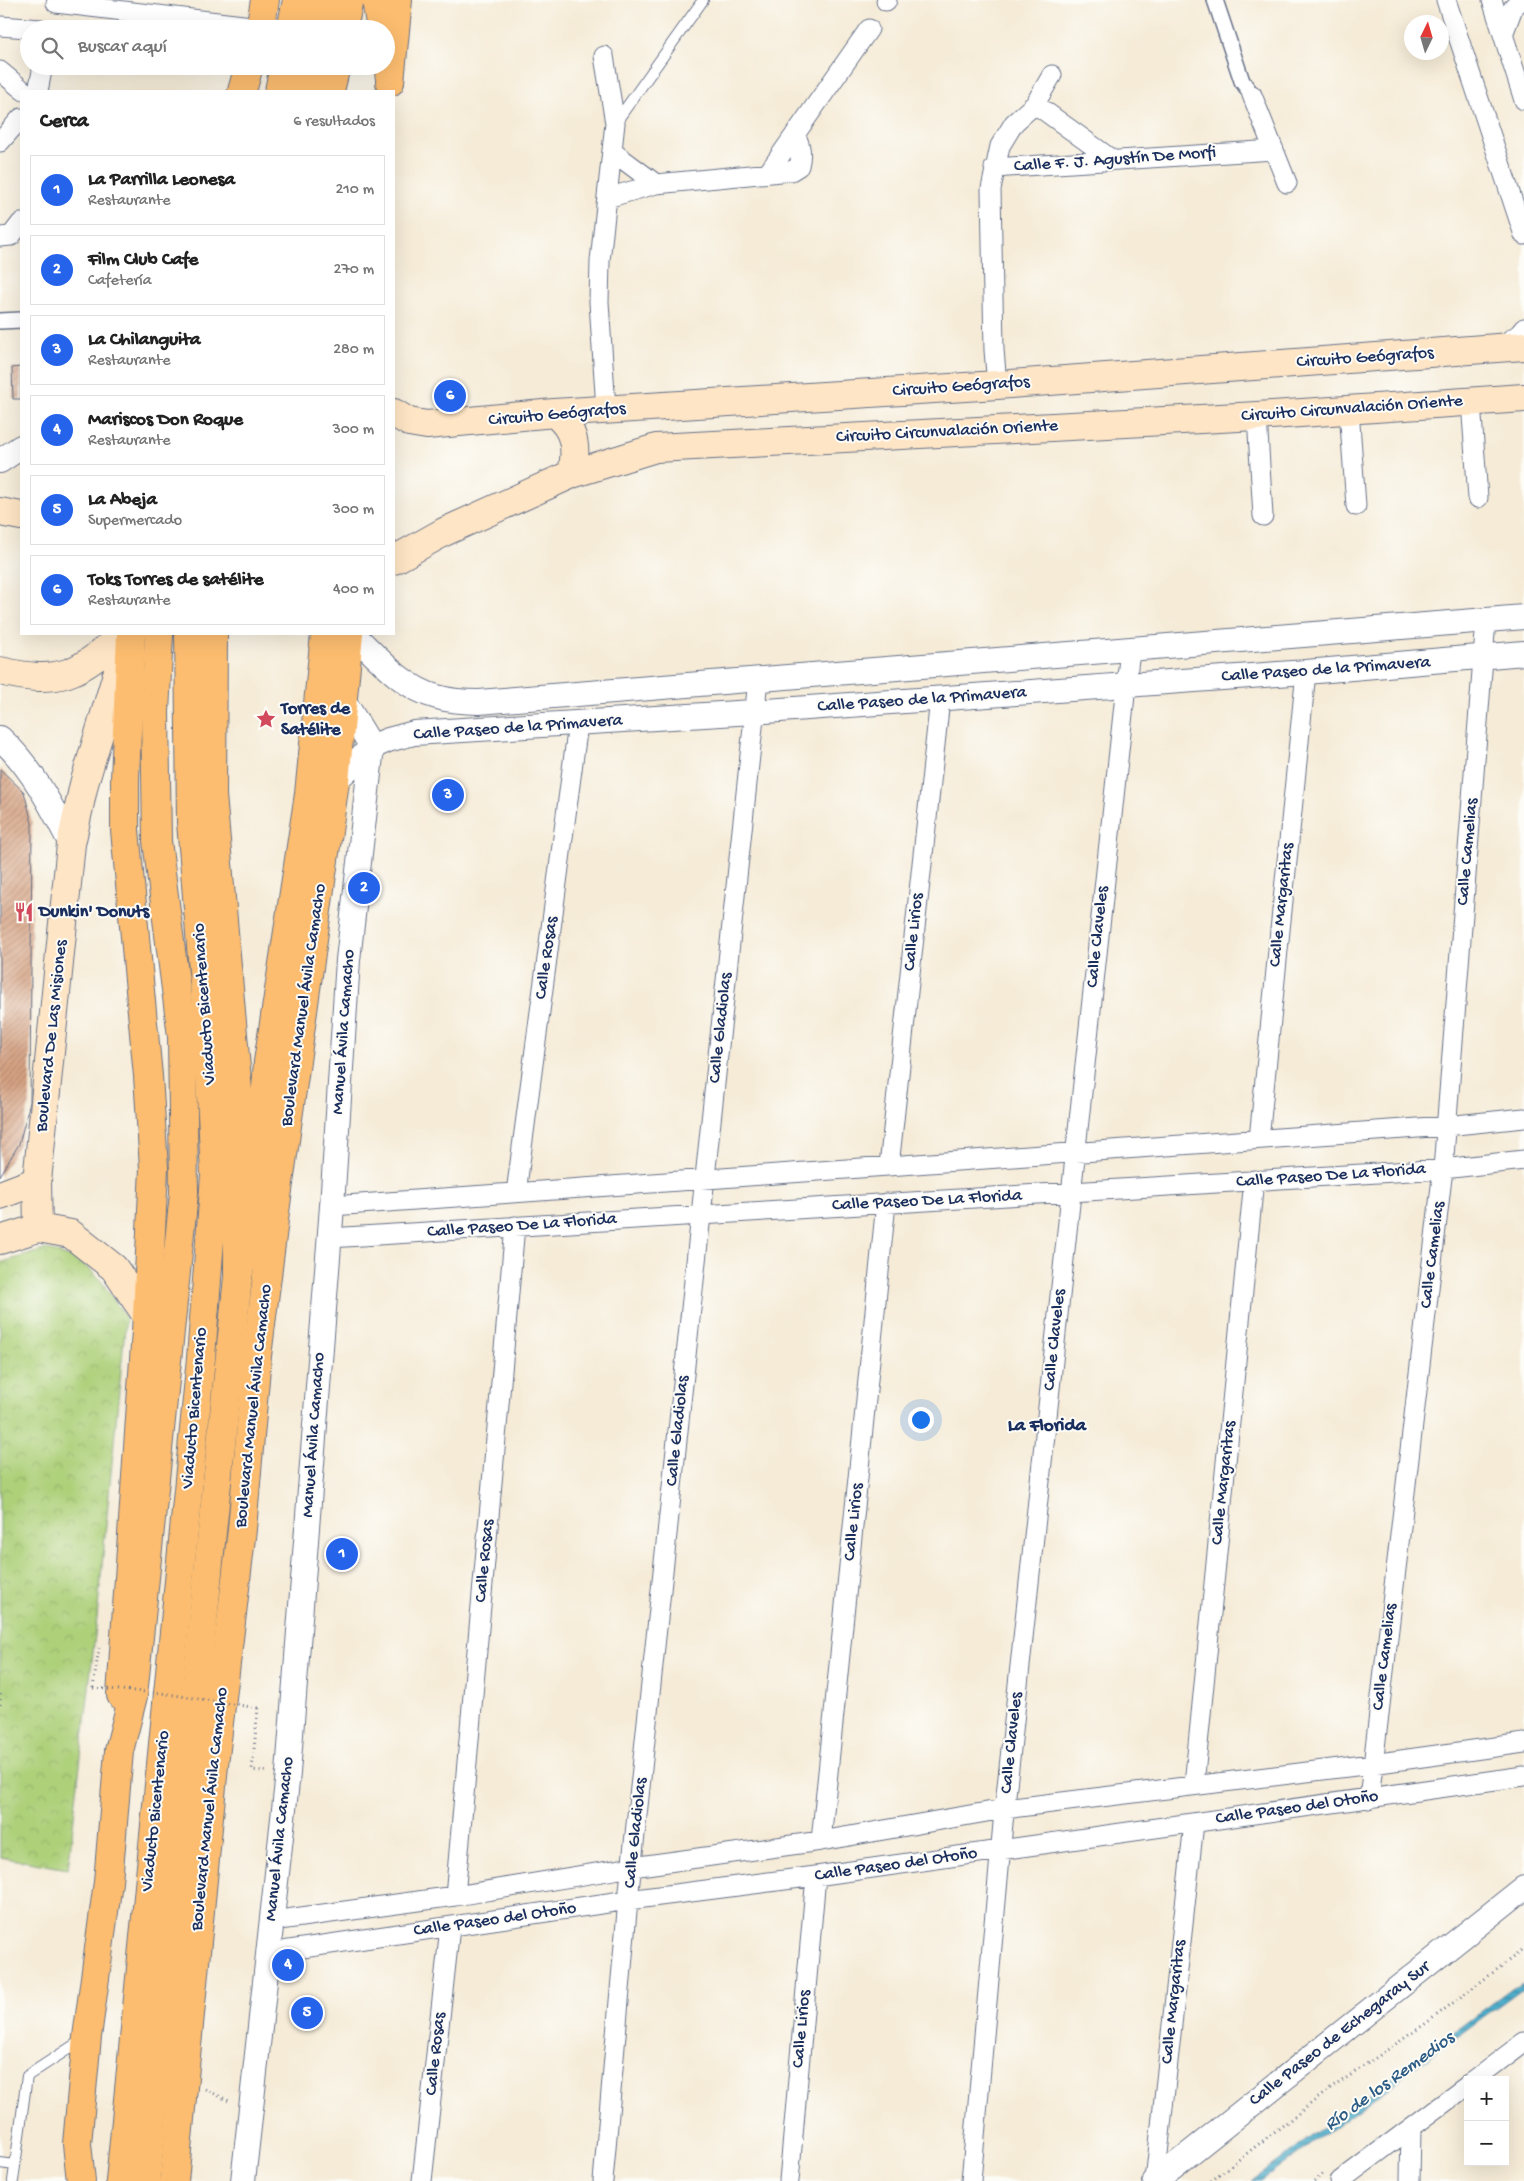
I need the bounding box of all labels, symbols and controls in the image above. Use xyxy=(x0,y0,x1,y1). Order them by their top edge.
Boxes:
north arrow xyxy=(1404,15,1449,60)
search box xyxy=(20,20,395,75)
icon: search xyxy=(38,34,66,62)
text: Buscar aquí xyxy=(78,36,167,59)
text: Cerca xyxy=(40,110,88,135)
text: 6 resultados xyxy=(293,113,375,132)
street label: Calle F. J. Agustín De Morfi xyxy=(1013,142,1217,178)
text: La Parrilla Leonesa xyxy=(88,169,235,192)
text: 1 xyxy=(54,181,60,200)
text: 210 m xyxy=(335,181,374,200)
text: Restaurante xyxy=(88,192,170,211)
text: Film Club Cafe xyxy=(88,249,198,272)
text: 2 xyxy=(53,261,61,280)
text: 270 m xyxy=(334,261,374,280)
text: Cafetería xyxy=(88,272,152,291)
text: La Chilanguita xyxy=(88,329,201,352)
text: 3 xyxy=(53,341,61,360)
text: 280 m xyxy=(333,341,374,360)
street label: Circuito Geógrafos xyxy=(1296,343,1436,373)
text: Restaurante xyxy=(88,352,170,371)
street label: Circuito Geógrafos xyxy=(892,372,1032,402)
pin: 6 xyxy=(434,377,466,415)
street label: Circuito Circunvalación Oriente xyxy=(1240,391,1464,427)
street label: Circuito Geógrafos xyxy=(488,398,628,431)
text: Mariscos Don Roque xyxy=(88,409,243,432)
street label: Circuito Circunvalación Oriente xyxy=(835,416,1059,448)
text: 4 xyxy=(53,421,61,440)
text: 300 m xyxy=(332,421,374,440)
text: Restaurante xyxy=(88,432,170,451)
text: La Abeja xyxy=(88,489,157,512)
text: 5 xyxy=(53,501,61,520)
text: 300 m xyxy=(332,501,374,520)
text: Supermercado xyxy=(88,512,182,531)
text: Toks Torres de satélite xyxy=(88,569,263,592)
text: 6 xyxy=(53,581,61,600)
text: 400 m xyxy=(333,581,374,600)
text: Restaurante xyxy=(88,592,170,611)
street label: Calle Paseo de la Primavera xyxy=(1221,652,1432,688)
street label: Calle Paseo de la Primavera xyxy=(817,682,1028,718)
place label: Torres de Satélite xyxy=(279,699,351,741)
place icon: Torres de Satélite xyxy=(255,708,277,730)
street label: Calle Paseo de la Primavera xyxy=(413,710,624,746)
pin: 3 xyxy=(432,776,464,814)
street label: Calle Camelias xyxy=(1453,796,1483,906)
street label: Calle Margaritas xyxy=(1265,841,1299,968)
pin: 2 xyxy=(348,869,380,907)
street label: Boulevard Manuel Ávila Camacho xyxy=(275,882,331,1129)
street label: Calle Claveles xyxy=(1082,884,1114,989)
street label: Calle Lirios xyxy=(899,891,929,972)
restaurant icon: Dunkin' Donuts xyxy=(13,901,35,923)
place label: Dunkin' Donuts xyxy=(37,902,150,923)
street label: Calle Rosas xyxy=(531,914,563,1001)
street label: Viaducto Bicentenario xyxy=(189,923,221,1086)
street label: Boulevard De Las Misiones xyxy=(31,938,73,1134)
street label: Manuel Ávila Camacho xyxy=(327,949,360,1115)
street label: Calle Gladiolas xyxy=(705,970,737,1084)
street label: Calle Paseo De La Florida xyxy=(1235,1159,1428,1193)
street label: Calle Paseo De La Florida xyxy=(832,1185,1023,1216)
street label: Calle Camelias xyxy=(1416,1199,1450,1310)
street label: Calle Paseo De La Florida xyxy=(426,1209,619,1243)
street label: Boulevard Manuel Ávila Camacho xyxy=(230,1283,277,1530)
street label: Calle Claveles xyxy=(1039,1287,1071,1392)
street label: Viaducto Bicentenario xyxy=(177,1326,213,1491)
street label: Manuel Ávila Camacho xyxy=(297,1352,330,1518)
street label: Calle Gladiolas xyxy=(662,1373,694,1487)
your location xyxy=(908,1407,934,1433)
district label: La Florida xyxy=(1008,1415,1088,1438)
street label: Calle Margaritas xyxy=(1207,1419,1241,1546)
street label: Calle Lirios xyxy=(839,1481,869,1562)
street label: Calle Rosas xyxy=(471,1517,499,1603)
pin: 1 xyxy=(326,1535,358,1573)
street label: Calle Camelias xyxy=(1368,1601,1402,1712)
street label: Boulevard Manuel Ávila Camacho xyxy=(186,1686,233,1933)
street label: Calle Claveles xyxy=(996,1690,1028,1795)
street label: Viaducto Bicentenario xyxy=(137,1729,175,1894)
street label: Manuel Ávila Camacho xyxy=(260,1756,299,1922)
street label: Calle Gladiolas xyxy=(620,1775,652,1889)
street label: Calle Paseo del Otoño xyxy=(1214,1786,1380,1830)
street label: Calle Paseo del Otoño xyxy=(813,1843,979,1887)
street label: Calle Paseo del Otoño xyxy=(412,1898,578,1942)
street label: Calle Margaritas xyxy=(1157,1938,1191,2065)
pin: 4 xyxy=(272,1946,304,1984)
street label: Calle Paseo de Echegaray Sur xyxy=(1245,1956,1436,2111)
street label: Calle Lirios xyxy=(788,1988,816,2069)
pin: 5 xyxy=(291,1994,323,2032)
street label: Calle Rosas xyxy=(421,2010,451,2096)
water label: Río de los Remedios xyxy=(1321,2026,1461,2137)
map controls xyxy=(1464,2076,1509,2166)
button: + xyxy=(1464,2076,1509,2121)
button: − xyxy=(1464,2121,1509,2166)

